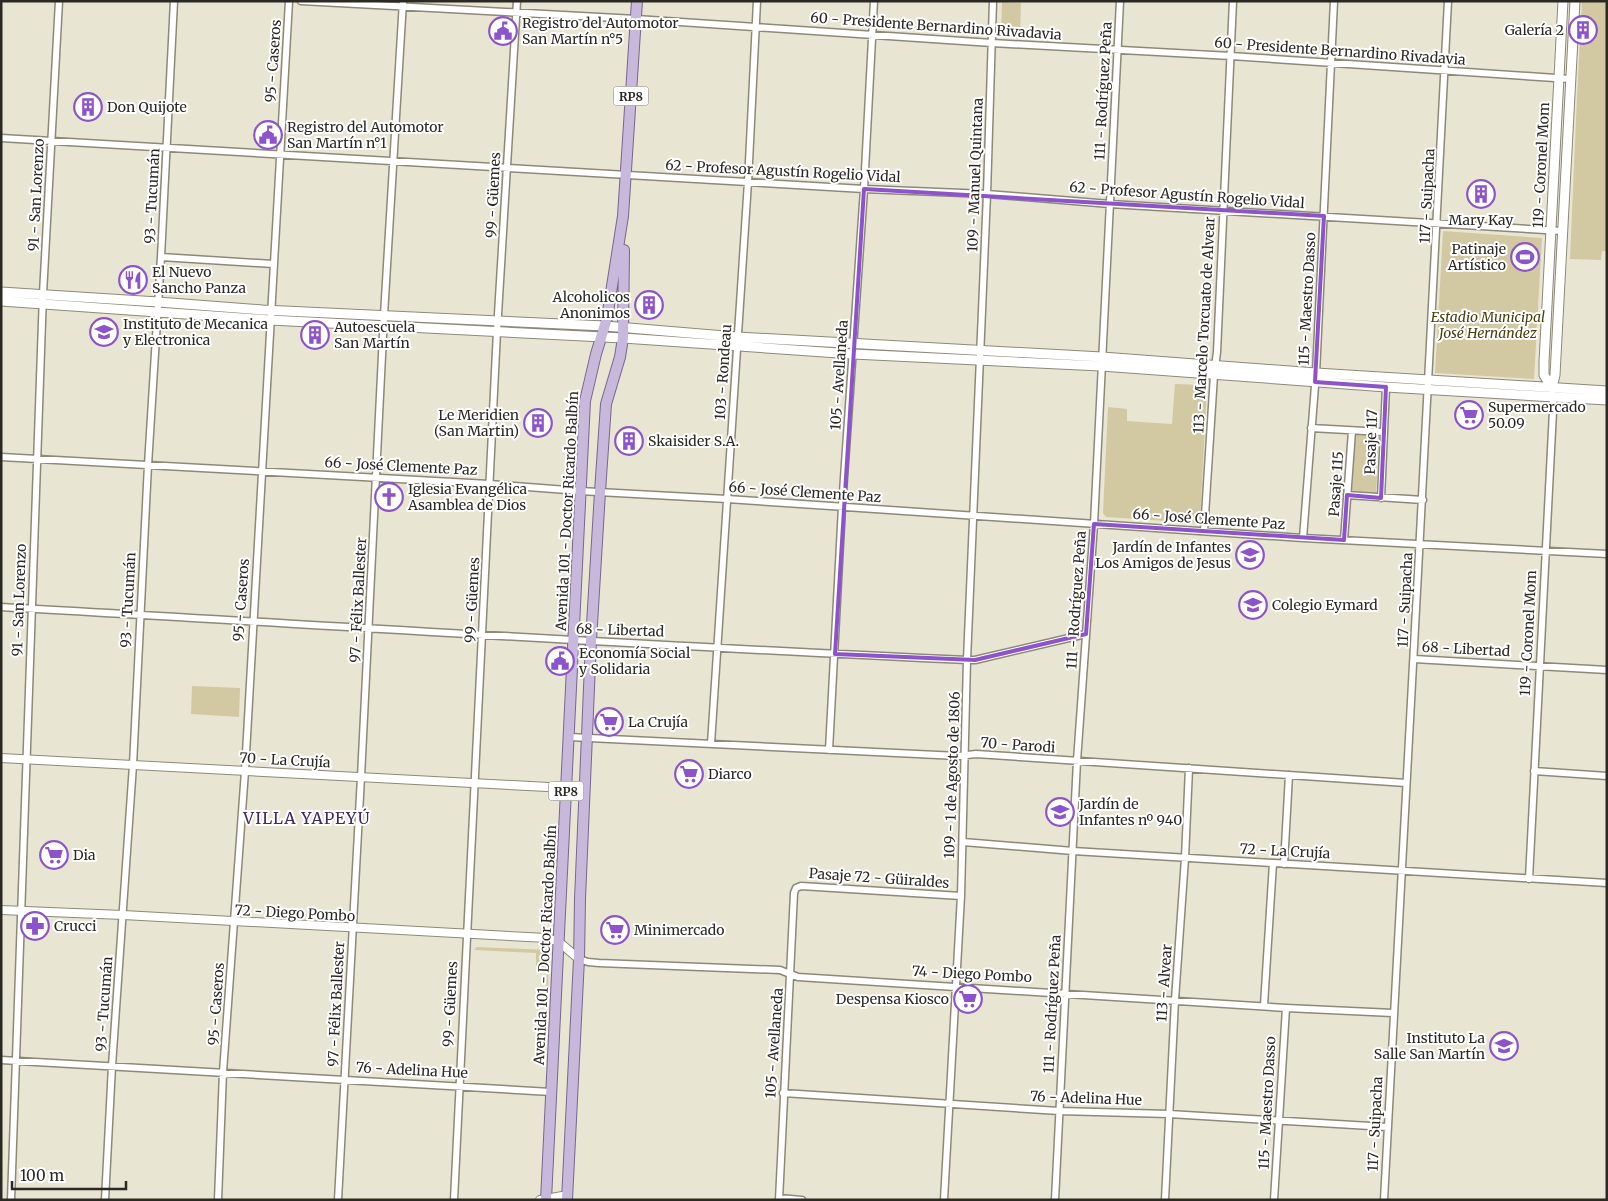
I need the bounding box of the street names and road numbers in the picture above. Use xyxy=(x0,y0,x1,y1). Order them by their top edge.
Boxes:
street label: 60 - Presidente Bernardino Rivadavia xyxy=(810,8,1063,44)
street label: 95 - Caseros xyxy=(261,19,285,103)
street label: 111 - Rodríguez Peña xyxy=(1090,21,1116,161)
street label: 60 - Presidente Bernardino Rivadavia xyxy=(1214,33,1467,69)
road number: RP8 xyxy=(614,86,648,105)
street label: 109 - Manuel Quintana xyxy=(963,97,987,252)
street label: 119 - Coronel Mom xyxy=(1529,102,1553,228)
street label: 91 - San Lorenzo xyxy=(24,138,48,252)
street label: 117 - Suipacha xyxy=(1416,147,1439,244)
street label: 93 - Tucumán xyxy=(141,148,163,244)
street label: 99 - Güemes xyxy=(482,151,504,238)
street label: 62 - Profesor Agustín Rogelio Vidal xyxy=(665,156,902,186)
street label: 62 - Profesor Agustín Rogelio Vidal xyxy=(1069,178,1306,212)
street label: 113 - Marcelo Torcuato de Alvear xyxy=(1189,216,1219,434)
street label: 115 - Maestro Dasso xyxy=(1295,232,1319,366)
street label: 105 - Avellaneda xyxy=(826,319,852,431)
street label: 103 - Rondeau xyxy=(711,323,735,420)
street label: Avenida 101 - Doctor Ricardo Balbín xyxy=(552,391,582,632)
street label: Pasaje 117 xyxy=(1361,409,1381,475)
street label: Pasaje 115 xyxy=(1325,451,1347,517)
street label: 66 - José Clemente Paz xyxy=(324,453,478,479)
street label: 66 - José Clemente Paz xyxy=(728,478,882,506)
street label: 66 - José Clemente Paz xyxy=(1132,505,1286,533)
street label: 111 - Rodríguez Peña xyxy=(1062,530,1090,670)
street label: 97 - Félix Ballester xyxy=(346,537,370,663)
street label: 91 - San Lorenzo xyxy=(8,543,30,657)
street label: 117 - Suipacha xyxy=(1394,551,1417,648)
street label: 93 - Tucumán xyxy=(117,552,139,648)
street label: 99 - Güemes xyxy=(461,556,483,643)
street label: 95 - Caseros xyxy=(229,558,253,642)
street label: 119 - Coronel Mom xyxy=(1516,570,1540,696)
street label: 68 - Libertad xyxy=(576,619,665,641)
street label: 68 - Libertad xyxy=(1421,638,1511,660)
street label: 109 - 1 de Agosto de 1806 xyxy=(940,691,964,859)
street label: 70 - Parodi xyxy=(980,733,1057,757)
street label: 70 - La Crujía xyxy=(239,749,332,771)
road number: RP8 xyxy=(548,781,584,800)
street label: Avenida 101 - Doctor Ricardo Balbín xyxy=(530,825,560,1066)
street label: 72 - La Crujía xyxy=(1239,840,1331,862)
street label: Pasaje 72 - Güiraldes xyxy=(808,864,950,892)
street label: 72 - Diego Pombo xyxy=(234,901,356,925)
street label: 111 - Rodríguez Peña xyxy=(1039,934,1065,1074)
street label: 97 - Félix Ballester xyxy=(324,941,348,1067)
street label: 113 - Alvear xyxy=(1152,944,1176,1022)
street label: 93 - Tucumán xyxy=(92,956,116,1052)
street label: 99 - Güemes xyxy=(439,960,461,1047)
street label: 95 - Caseros xyxy=(204,962,228,1046)
street label: 74 - Diego Pombo xyxy=(912,962,1032,986)
street label: 105 - Avellaneda xyxy=(761,987,787,1099)
street label: 115 - Maestro Dasso xyxy=(1255,1036,1279,1170)
street label: 76 - Adelina Hue xyxy=(356,1058,468,1082)
street label: 117 - Suipacha xyxy=(1364,1075,1387,1172)
street label: 76 - Adelina Hue xyxy=(1030,1087,1142,1109)

